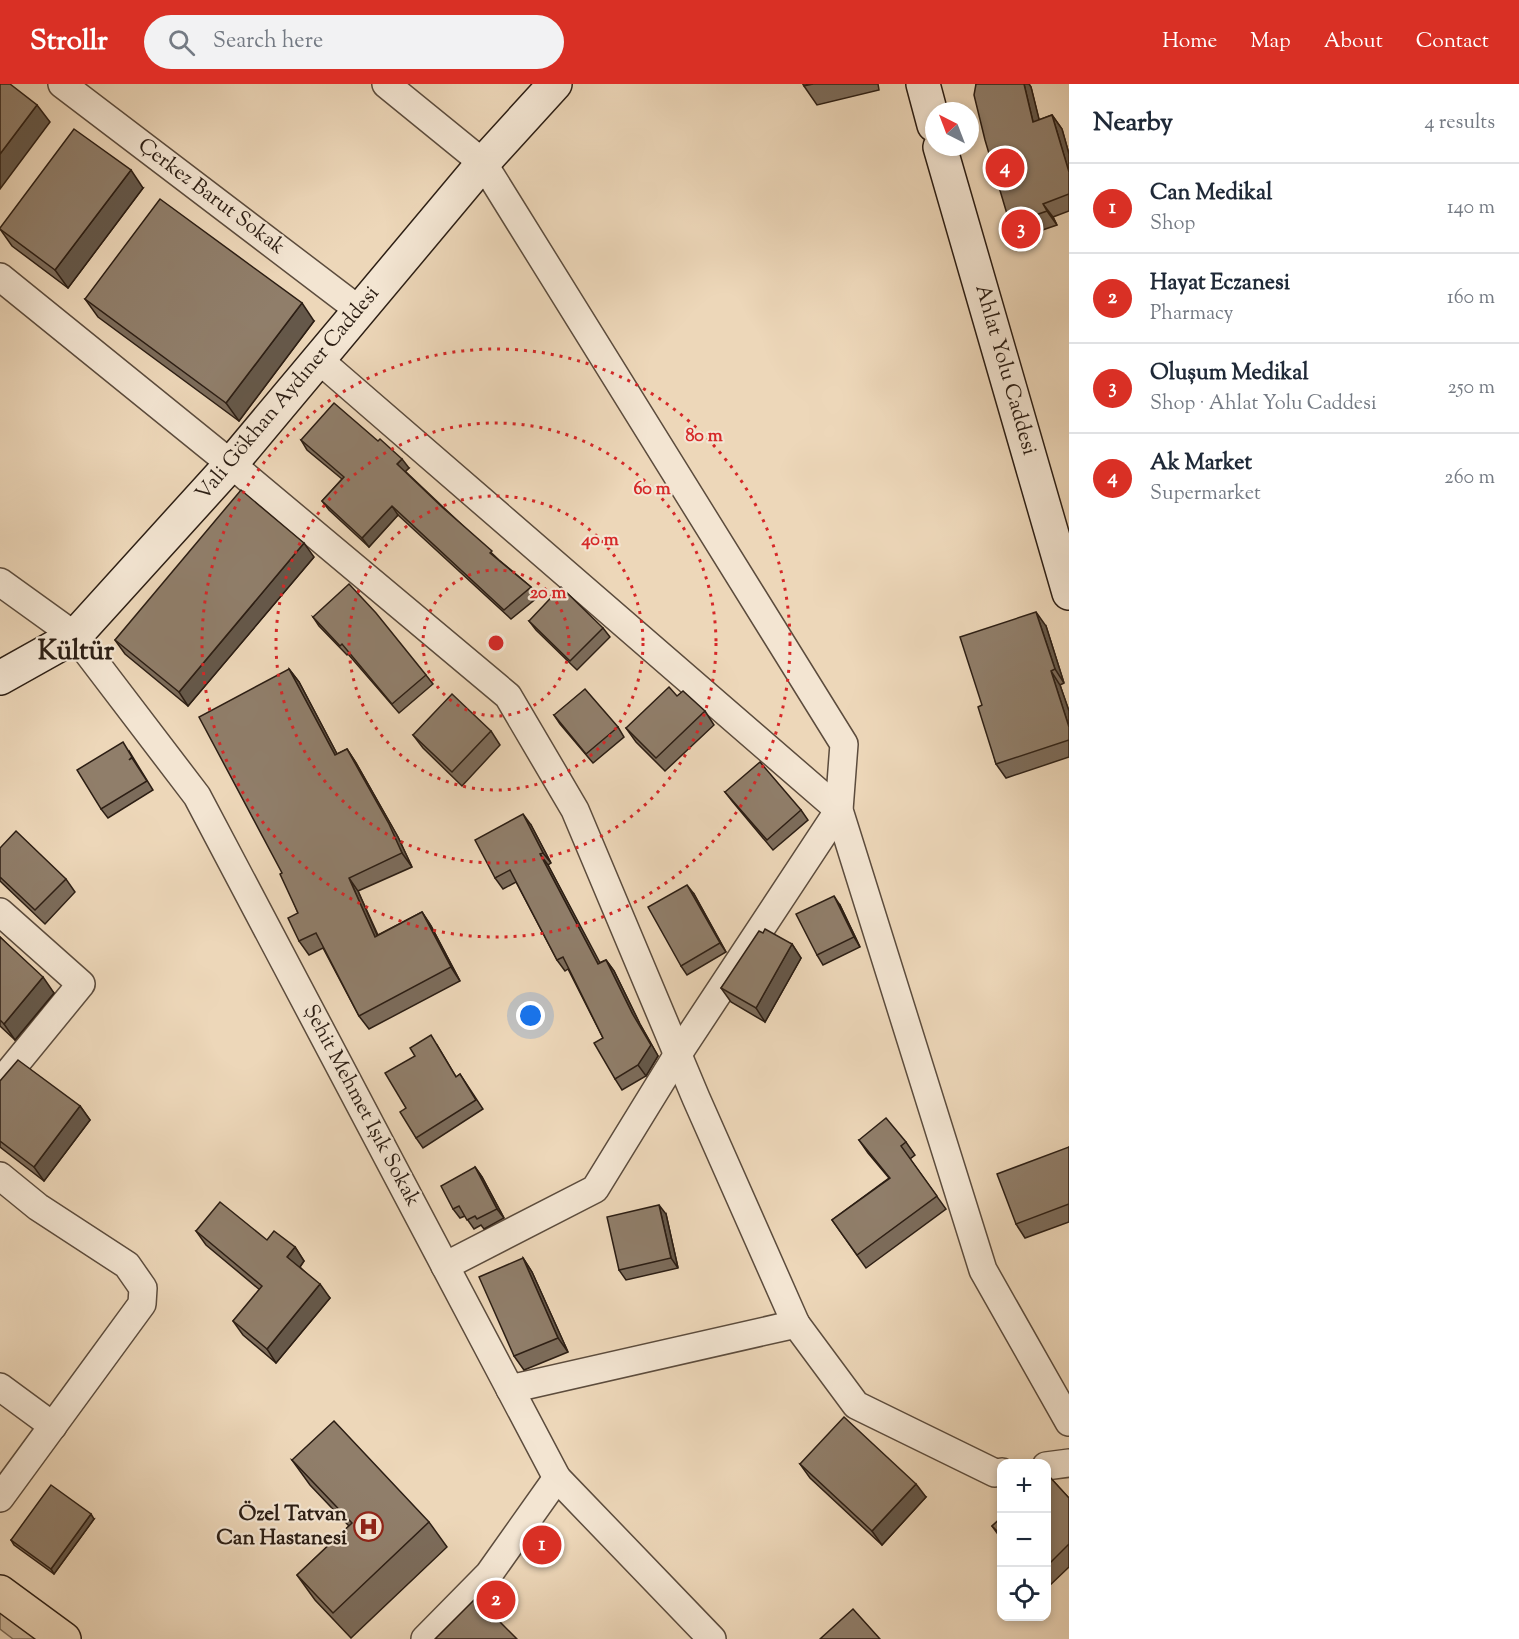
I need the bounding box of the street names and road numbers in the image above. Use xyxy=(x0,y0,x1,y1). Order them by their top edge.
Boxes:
street label: Çerkez Barut Sokak xyxy=(131,132,291,263)
street label: Vali Gökhan Aydıner Caddesi xyxy=(189,280,387,508)
street label: Ahlat Yolu Caddesi xyxy=(966,281,1044,459)
street label: Şehit Mehmet Işık Sokak xyxy=(295,1000,427,1213)

